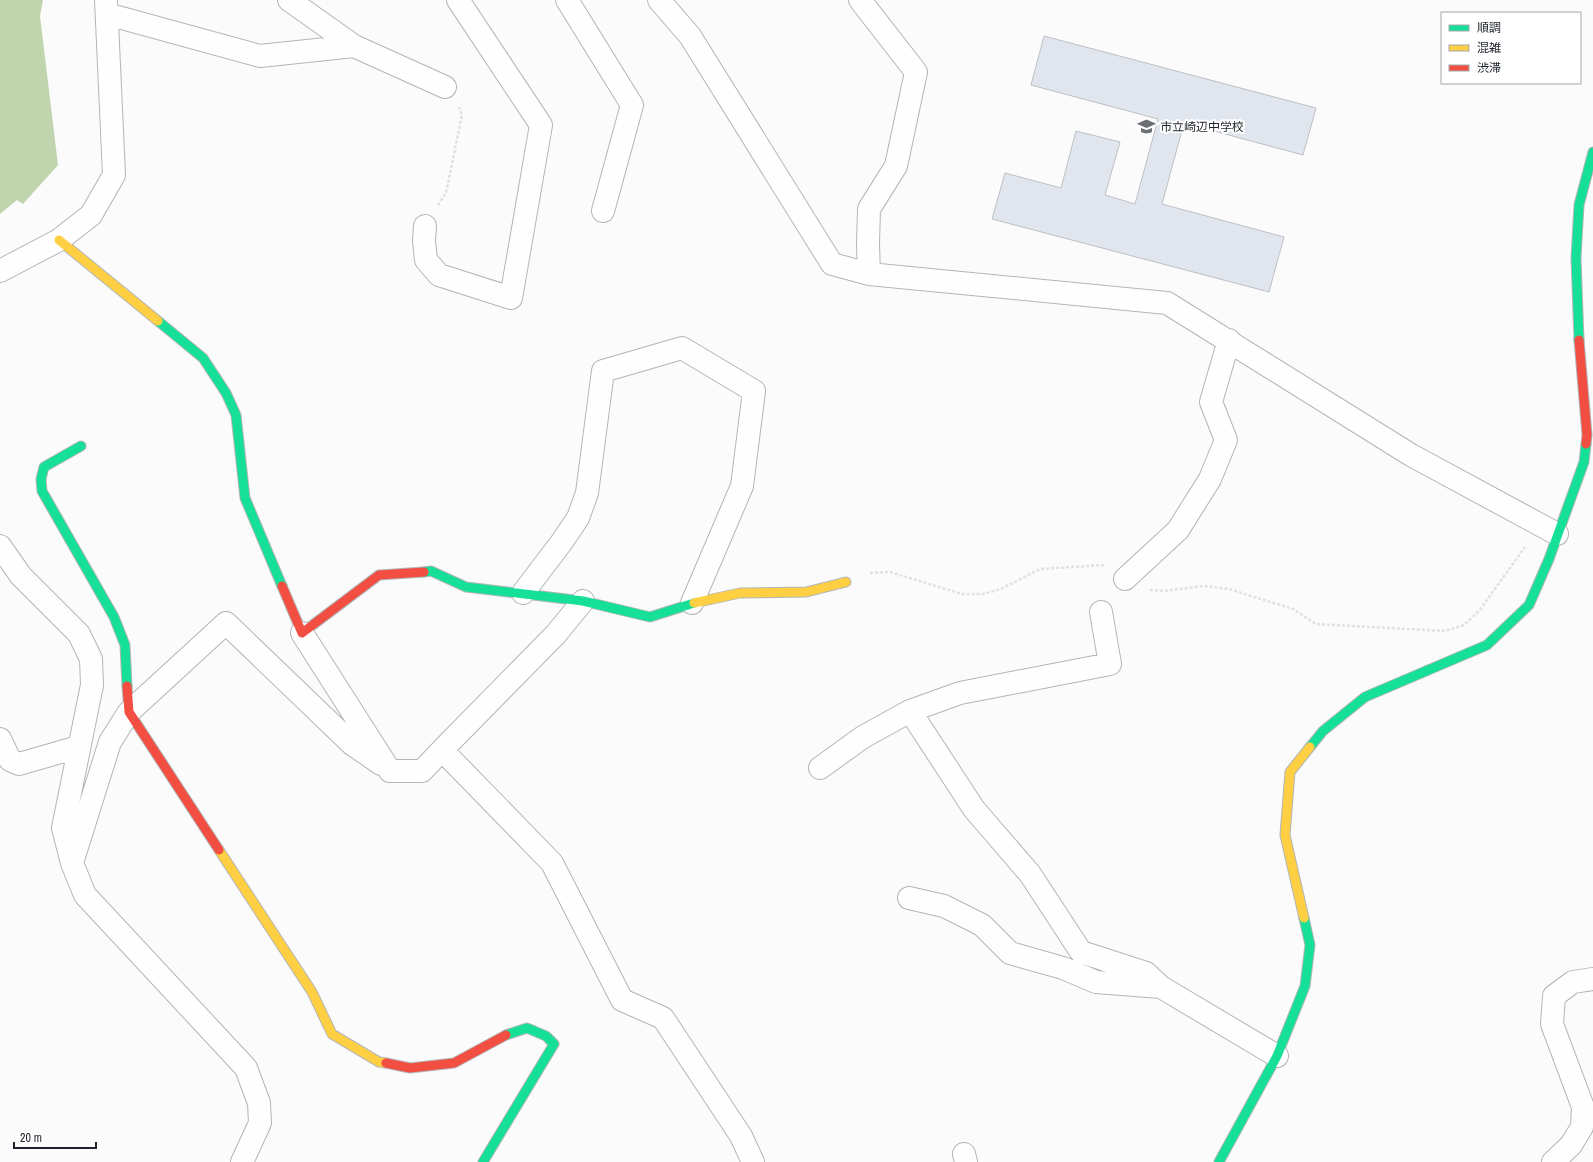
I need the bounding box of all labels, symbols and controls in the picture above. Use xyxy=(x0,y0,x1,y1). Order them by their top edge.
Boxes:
legend xyxy=(1441,12,1581,84)
text: 順調 xyxy=(1477,20,1501,36)
text: 混雑 xyxy=(1477,40,1501,56)
text: 渋滞 xyxy=(1477,60,1501,76)
school or university icon: 市立崎辺中学校 xyxy=(1137,117,1157,137)
place label: 市立崎辺中学校 xyxy=(1160,119,1244,135)
scale bar xyxy=(14,1124,96,1150)
text: 20 m xyxy=(20,1130,42,1146)

